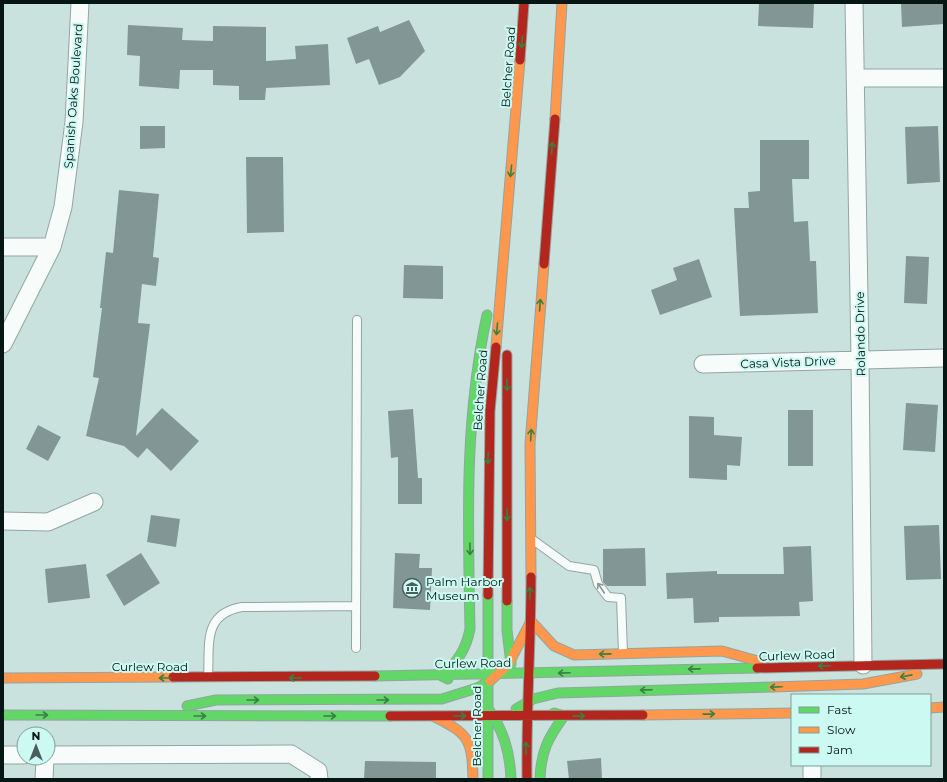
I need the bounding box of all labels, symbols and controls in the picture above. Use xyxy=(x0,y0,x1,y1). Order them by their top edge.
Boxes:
street label: Spanish Oaks Boulevard xyxy=(60,23,86,169)
street label: Belcher Road xyxy=(498,26,518,108)
one-way arrow xyxy=(519,35,526,48)
one-way arrow xyxy=(548,142,556,155)
one-way arrow xyxy=(508,165,515,178)
street label: Rolando Drive xyxy=(852,291,868,377)
one-way arrow xyxy=(536,299,543,312)
one-way arrow xyxy=(493,322,500,335)
street label: Belcher Road xyxy=(470,349,490,431)
street label: Casa Vista Drive xyxy=(740,353,836,371)
one-way arrow xyxy=(503,378,511,391)
one-way arrow xyxy=(527,429,534,442)
one-way arrow xyxy=(485,451,492,464)
one-way arrow xyxy=(503,508,510,521)
one-way arrow xyxy=(466,542,473,555)
place label: Palm Harbor Museum xyxy=(426,574,503,603)
museum icon: Palm Harbor Museum xyxy=(401,577,423,599)
one-way arrow xyxy=(597,582,605,593)
one-way arrow xyxy=(526,587,534,600)
street label: Curlew Road xyxy=(759,646,835,664)
one-way arrow xyxy=(599,650,612,658)
street label: Curlew Road xyxy=(435,655,511,671)
street label: Curlew Road xyxy=(112,659,188,674)
one-way arrow xyxy=(818,662,831,670)
one-way arrow xyxy=(688,665,701,673)
one-way arrow xyxy=(558,669,571,676)
one-way arrow xyxy=(900,673,913,681)
one-way arrow xyxy=(159,674,172,682)
one-way arrow xyxy=(289,674,302,682)
one-way arrow xyxy=(770,683,783,691)
street label: Belcher Road xyxy=(469,686,484,766)
one-way arrow xyxy=(640,686,653,694)
legend xyxy=(791,694,931,766)
one-way arrow xyxy=(246,696,259,704)
one-way arrow xyxy=(376,696,389,704)
text: Fast xyxy=(827,702,852,717)
one-way arrow xyxy=(702,710,715,718)
one-way arrow xyxy=(35,711,48,719)
one-way arrow xyxy=(193,712,206,720)
one-way arrow xyxy=(323,712,336,720)
one-way arrow xyxy=(453,712,466,720)
one-way arrow xyxy=(572,712,585,720)
text: Slow xyxy=(827,722,856,737)
north arrow xyxy=(16,726,56,766)
text: N xyxy=(32,729,40,743)
one-way arrow xyxy=(522,742,530,755)
text: Jam xyxy=(826,742,853,757)

